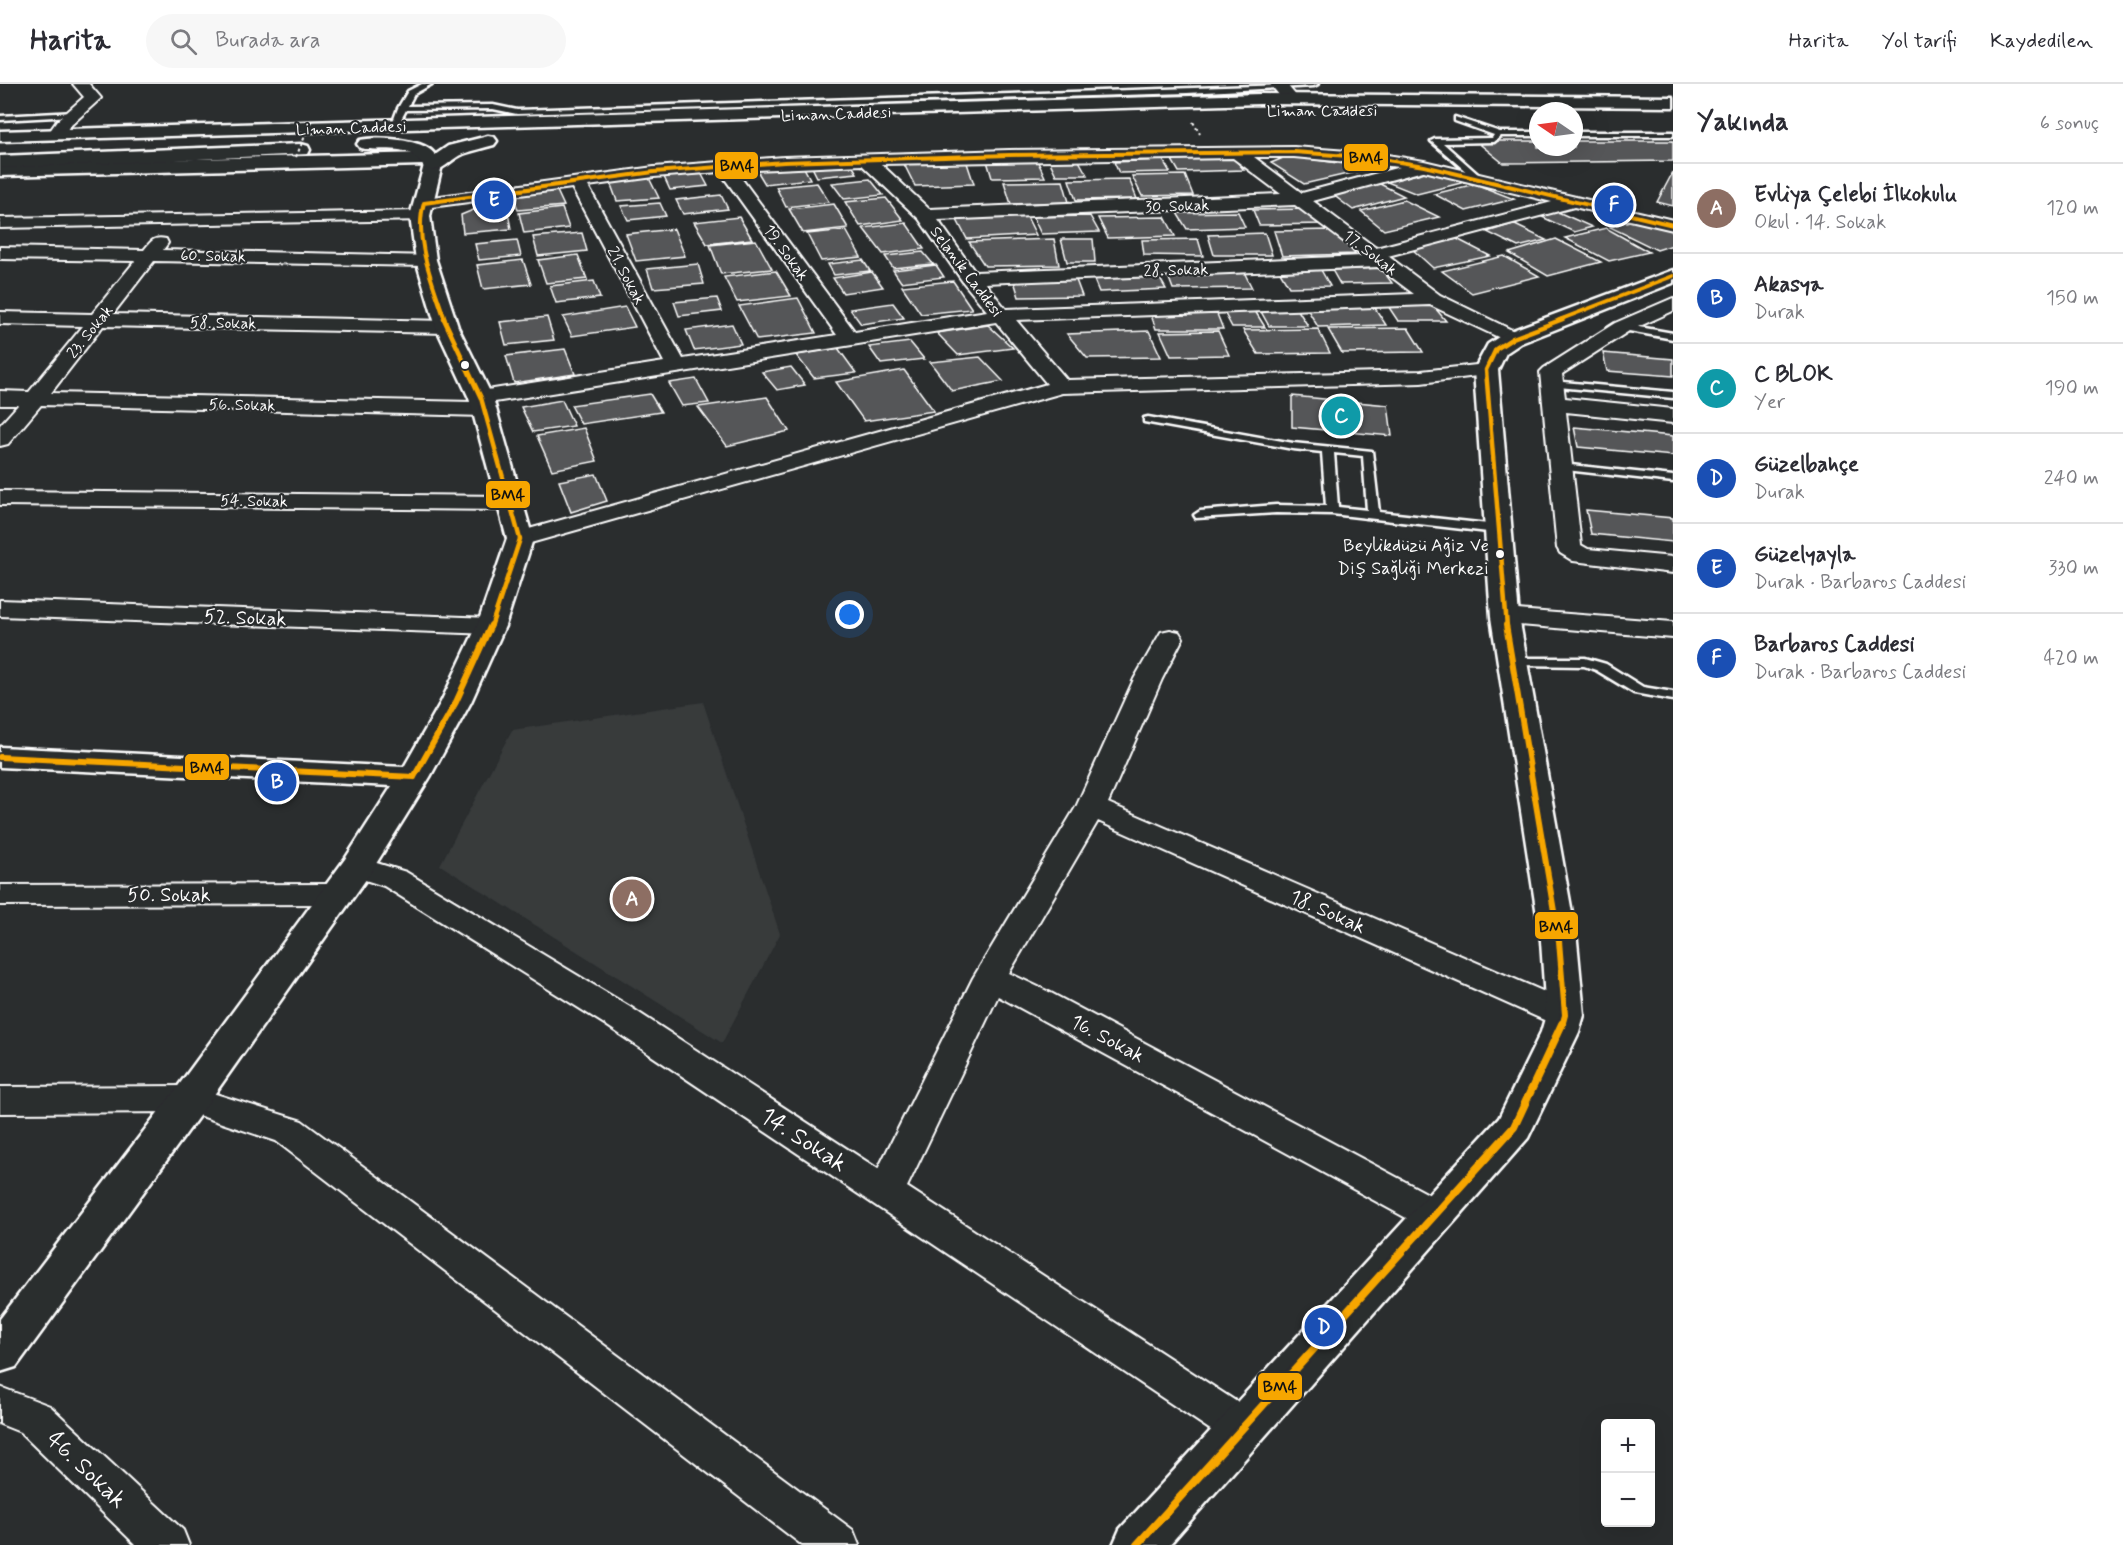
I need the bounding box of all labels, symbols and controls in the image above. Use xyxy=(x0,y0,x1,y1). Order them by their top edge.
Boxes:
search box xyxy=(146,14,566,68)
text: Harita xyxy=(30,23,110,60)
icon: search xyxy=(167,25,200,58)
text: Burada ara xyxy=(215,27,320,55)
text: Harita xyxy=(1788,27,1849,55)
text: Yol tarifi xyxy=(1882,27,1957,55)
text: Kaydedilen xyxy=(1990,27,2093,55)
street label: Liman Caddesi xyxy=(1267,101,1377,122)
street label: Liman Caddesi xyxy=(780,102,892,127)
north arrow xyxy=(1529,102,1583,156)
text: Yakında xyxy=(1697,106,1789,140)
text: 6 sonuç xyxy=(2040,110,2099,137)
street label: Liman Caddesi xyxy=(295,116,407,141)
line badge: BM4 xyxy=(1343,143,1389,172)
text: BM4 xyxy=(1349,148,1384,169)
line badge: BM4 xyxy=(714,151,759,180)
text: BM4 xyxy=(720,156,755,177)
pin: E xyxy=(474,178,514,222)
text: Evliya Çelebi İlkokulu xyxy=(1754,181,1957,209)
pin: F xyxy=(1594,182,1634,228)
street label: 30. Sokak xyxy=(1144,195,1210,218)
text: A xyxy=(1710,195,1723,222)
text: 120 m xyxy=(2046,195,2099,222)
text: Okul · 14. Sokak xyxy=(1754,209,1886,236)
street label: 19. Sokak xyxy=(758,220,813,285)
street label: Selanik Caddesi xyxy=(925,222,1007,322)
street label: 17. Sokak xyxy=(1339,225,1402,281)
street label: 21. Sokak xyxy=(602,243,650,308)
street label: 60. Sokak xyxy=(180,245,246,268)
street label: 28. Sokak xyxy=(1143,259,1209,282)
text: Akasya xyxy=(1754,271,1823,299)
text: B xyxy=(1710,285,1723,312)
text: 150 m xyxy=(2046,285,2099,312)
text: Durak xyxy=(1754,299,1805,326)
street label: 23. Sokak xyxy=(62,301,118,363)
street label: 58. Sokak xyxy=(190,312,256,335)
unlabelled marker xyxy=(459,359,471,371)
text: C BLOK xyxy=(1754,361,1833,389)
text: C xyxy=(1709,375,1724,402)
text: 190 m xyxy=(2045,375,2099,402)
text: Yer xyxy=(1754,389,1785,416)
street label: 56. Sokak xyxy=(209,394,276,417)
pin: C xyxy=(1322,394,1360,438)
text: Güzelbahçe xyxy=(1754,451,1859,479)
text: D xyxy=(1710,465,1723,492)
text: 240 m xyxy=(2044,465,2099,492)
text: Durak xyxy=(1754,479,1805,506)
line badge: BM4 xyxy=(485,480,531,509)
text: BM4 xyxy=(491,485,526,506)
street label: 54. Sokak xyxy=(220,490,288,513)
place label: Beylikdüzü Ağiz Ve Diş Sağliği Merkezi xyxy=(1338,534,1489,581)
text: Güzelyayla xyxy=(1754,541,1855,569)
marker: Beylikdüzü Ağiz Ve Diş Sağliği Merkezi xyxy=(1494,548,1506,560)
text: E xyxy=(1711,555,1722,582)
text: 330 m xyxy=(2048,555,2099,582)
text: Durak · Barbaros Caddesi xyxy=(1754,569,1966,596)
your location xyxy=(835,600,864,629)
street label: 52. Sokak xyxy=(203,604,287,633)
text: Barbaros Caddesi xyxy=(1754,631,1915,659)
text: F xyxy=(1711,645,1722,672)
text: 420 m xyxy=(2043,645,2099,672)
text: Durak · Barbaros Caddesi xyxy=(1754,659,1966,686)
line badge: BM4 xyxy=(184,753,230,781)
text: BM4 xyxy=(190,758,225,779)
pin: B xyxy=(258,760,296,804)
pin: A xyxy=(612,876,652,922)
street label: 50. Sokak xyxy=(127,882,211,909)
street label: 18. Sokak xyxy=(1285,884,1370,941)
line badge: BM4 xyxy=(1534,911,1579,940)
text: BM4 xyxy=(1539,917,1574,938)
street label: 16. Sokak xyxy=(1066,1009,1149,1070)
street label: 14. Sokak xyxy=(754,1101,853,1180)
pin: D xyxy=(1304,1304,1344,1350)
line badge: BM4 xyxy=(1257,1372,1303,1401)
text: BM4 xyxy=(1263,1377,1298,1398)
map controls xyxy=(1601,1419,1655,1527)
button: + xyxy=(1601,1419,1655,1473)
street label: 46. Sokak xyxy=(39,1424,133,1516)
button: − xyxy=(1601,1473,1655,1527)

